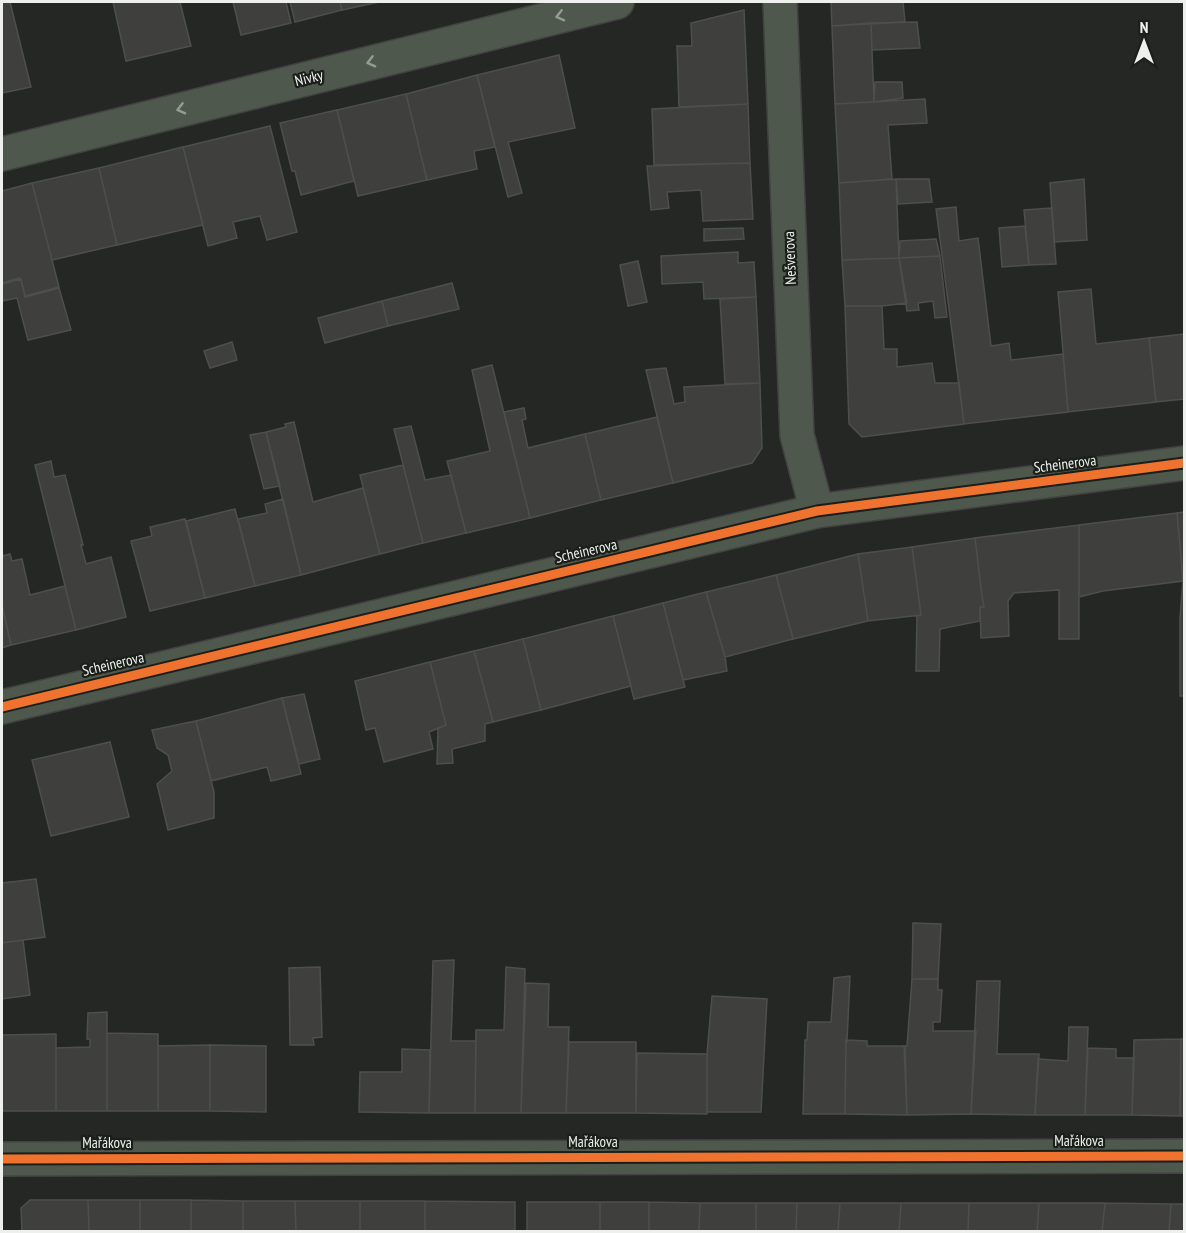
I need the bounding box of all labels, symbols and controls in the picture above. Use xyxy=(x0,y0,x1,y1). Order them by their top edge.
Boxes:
one-way arrow xyxy=(555,8,565,21)
north arrow xyxy=(1114,12,1174,72)
text: N xyxy=(1140,17,1148,37)
one-way arrow xyxy=(366,55,376,68)
street label: Nivky xyxy=(293,65,325,90)
one-way arrow xyxy=(176,102,186,115)
street label: Nešverova xyxy=(779,231,800,285)
street label: Scheinerova xyxy=(1033,450,1097,477)
street label: Scheinerova xyxy=(553,534,619,567)
street label: Scheinerova xyxy=(80,647,146,680)
street label: Mařákova xyxy=(1054,1131,1104,1150)
street label: Mařákova xyxy=(568,1132,618,1151)
street label: Mařákova xyxy=(82,1133,132,1152)

